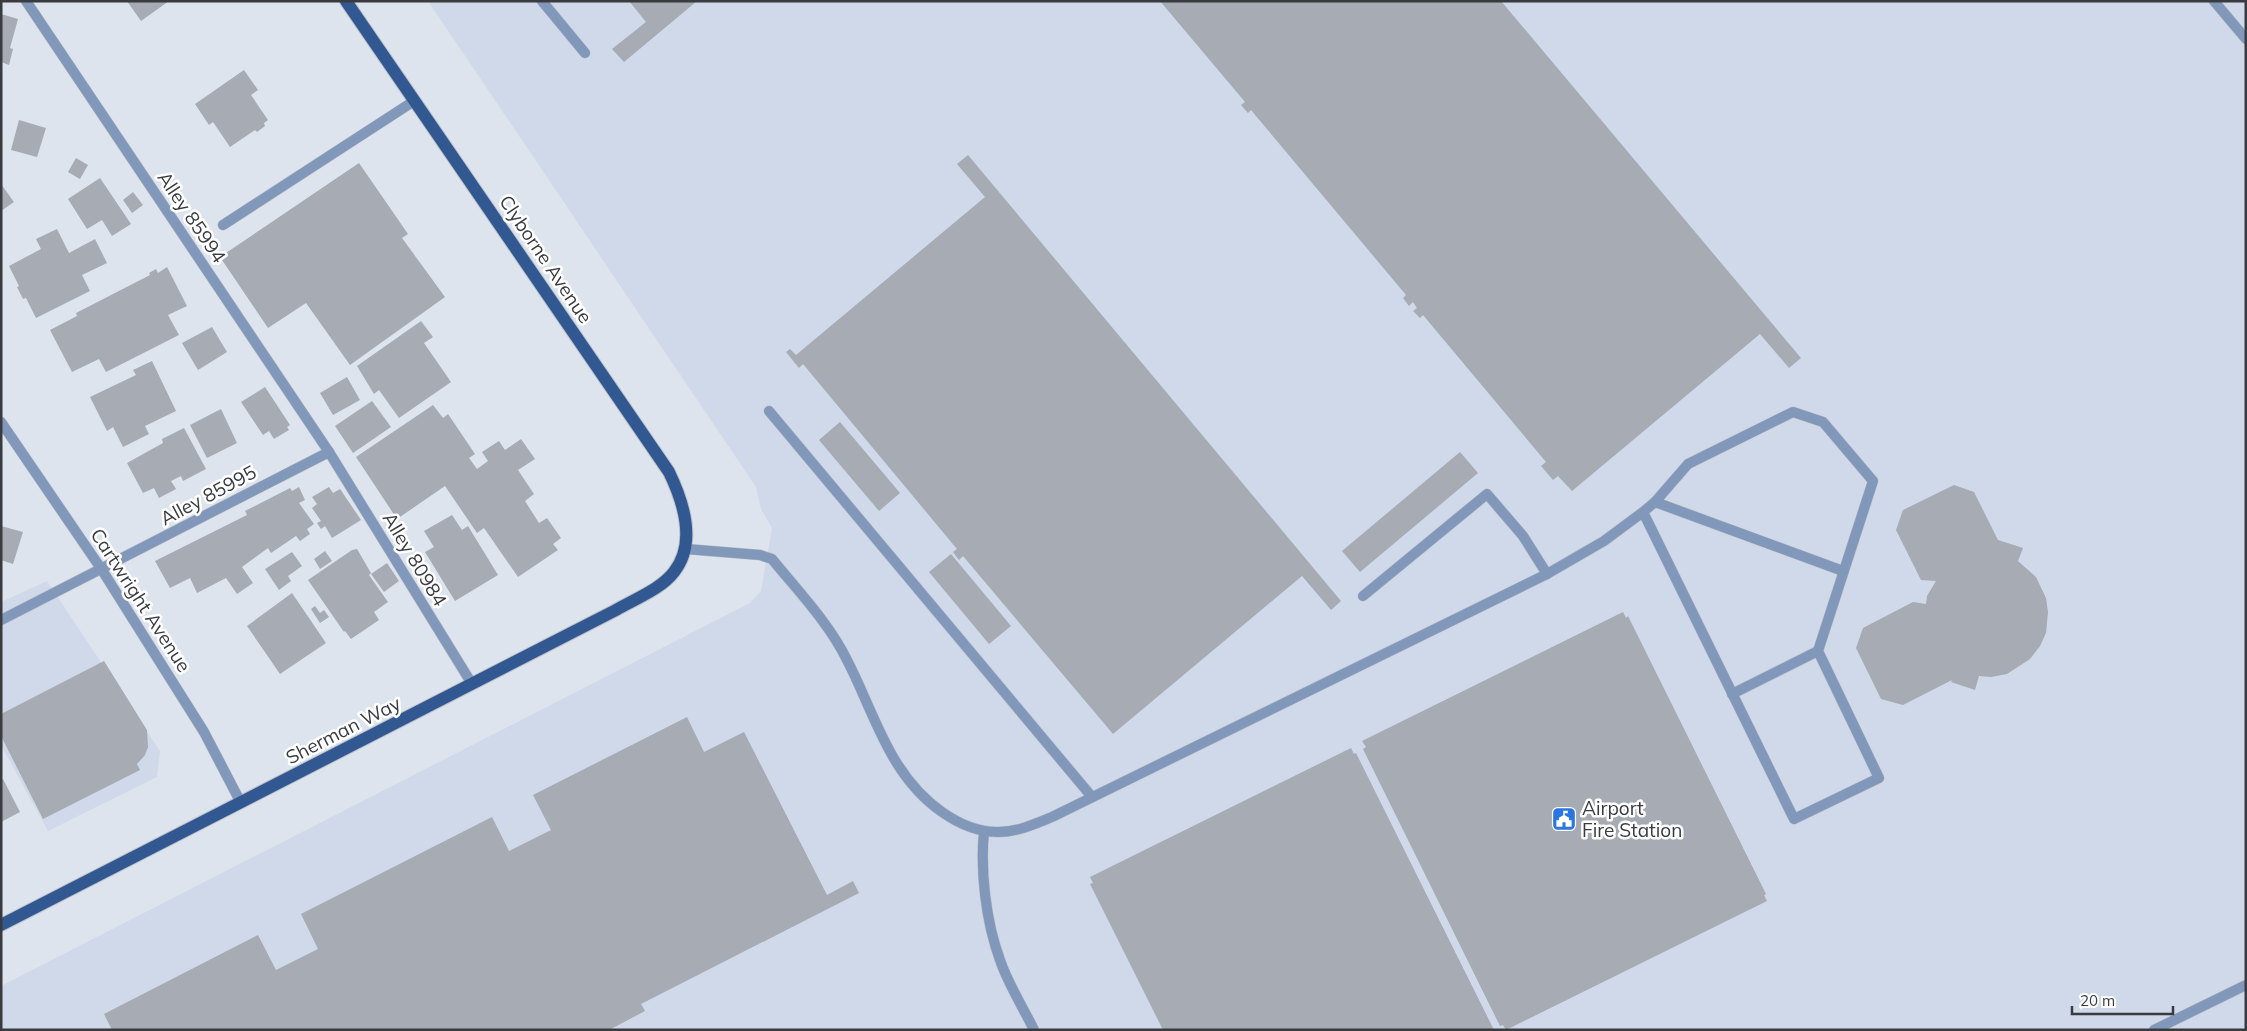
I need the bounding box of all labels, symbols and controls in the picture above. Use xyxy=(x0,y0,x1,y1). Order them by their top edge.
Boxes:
street label: Alley 85994 xyxy=(153,167,231,267)
street label: Clyborne Avenue xyxy=(494,190,598,328)
street label: Alley 85995 xyxy=(156,460,260,530)
street label: Alley 80984 xyxy=(378,508,452,610)
street label: Cartwright Avenue xyxy=(86,524,196,676)
street label: Sherman Way xyxy=(282,691,404,769)
place label: Airport Fire Station xyxy=(1582,796,1682,842)
public building icon: Airport Fire Station xyxy=(1551,806,1577,832)
scale bar xyxy=(2072,984,2173,1016)
text: 20 m xyxy=(2080,991,2115,1010)

